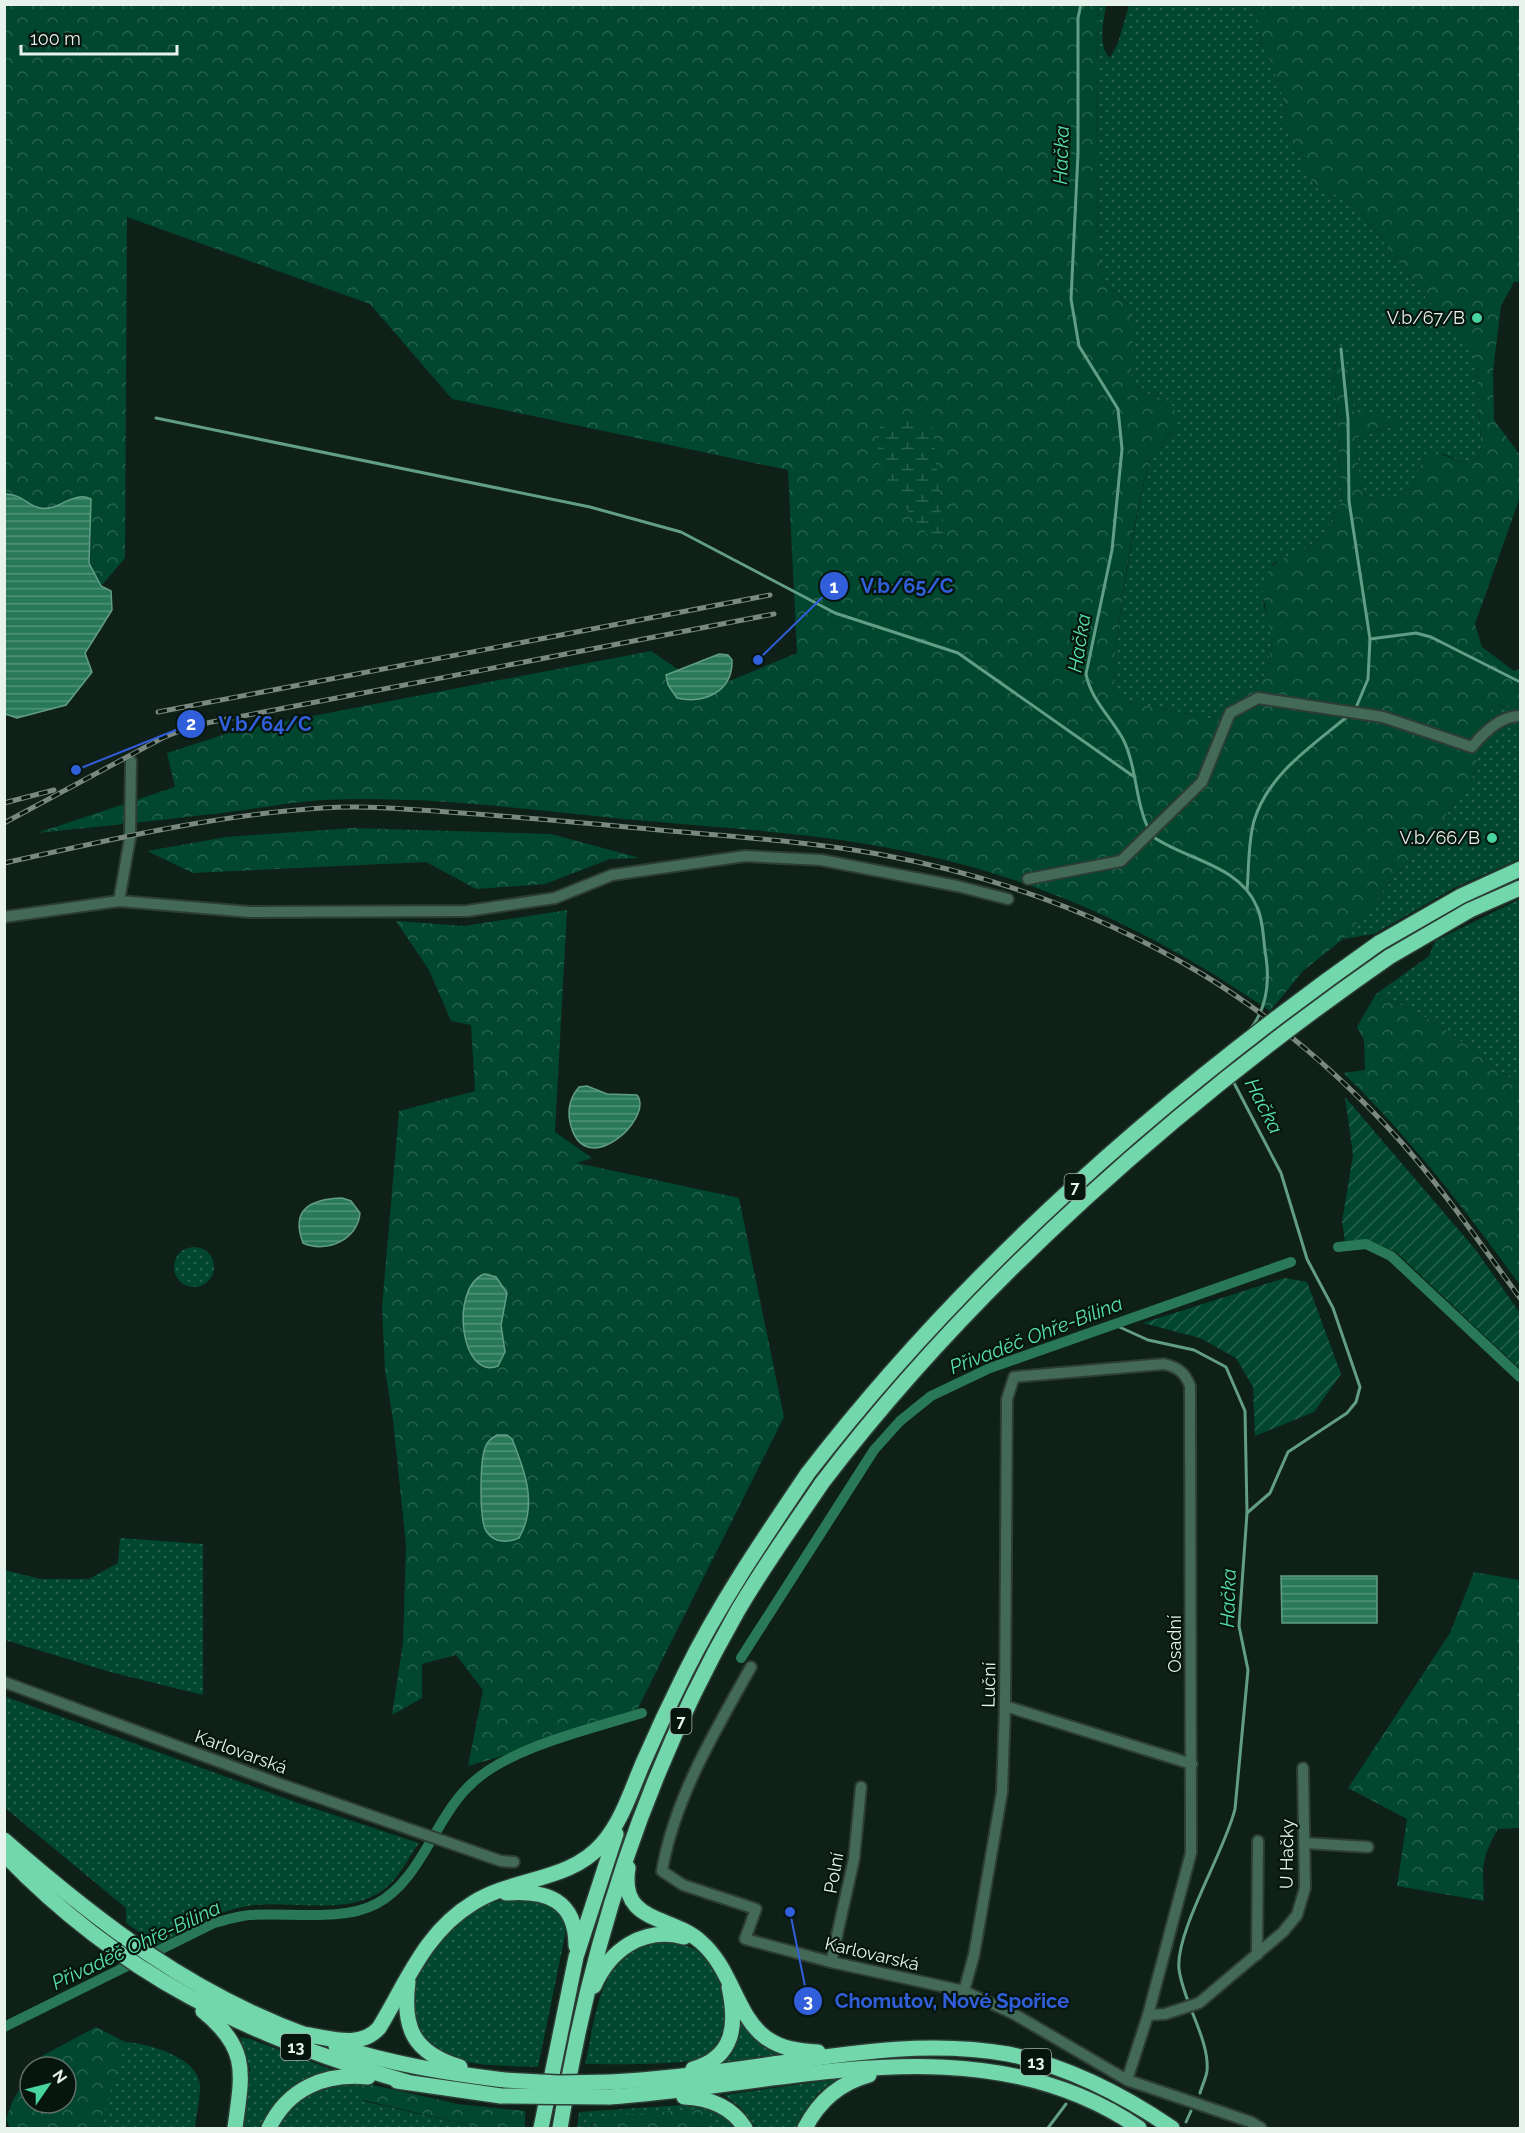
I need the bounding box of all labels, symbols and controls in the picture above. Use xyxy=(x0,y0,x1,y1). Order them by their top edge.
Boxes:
scale bar xyxy=(21,18,177,56)
text: 100 m xyxy=(30,28,81,49)
water label: Hačka xyxy=(1048,125,1074,185)
place label: V.b/67/B xyxy=(1387,307,1465,328)
marker: V.b/67/B xyxy=(1470,311,1484,325)
callout: V.b/65/C xyxy=(819,567,966,605)
text: V.b/65/C xyxy=(860,574,954,598)
text: 1 xyxy=(830,576,839,597)
water label: Hačka xyxy=(1063,612,1095,674)
callout: V.b/64/C xyxy=(176,705,323,743)
text: V.b/64/C xyxy=(218,712,312,736)
text: 2 xyxy=(186,713,196,734)
place label: V.b/66/B xyxy=(1400,827,1480,848)
marker: V.b/66/B xyxy=(1485,831,1499,845)
water label: Hačka xyxy=(1240,1074,1288,1138)
road number: 7 xyxy=(1064,1174,1086,1200)
water label: Přivaděč Ohře-Bílina xyxy=(946,1291,1126,1379)
water label: Hačka xyxy=(1215,1568,1241,1628)
street label: Osadní xyxy=(1164,1615,1185,1673)
street label: Luční xyxy=(978,1662,999,1708)
road number: 7 xyxy=(670,1708,692,1734)
street label: Karlovarská xyxy=(192,1725,290,1778)
street label: U Hačky xyxy=(1275,1818,1298,1889)
street label: Polní xyxy=(820,1851,847,1895)
water label: Přivaděč Ohře-Bílina xyxy=(48,1895,224,1995)
street label: Karlovarská xyxy=(823,1932,921,1975)
callout: Chomutov, Nové Spořice xyxy=(793,1982,1081,2020)
text: Chomutov, Nové Spořice xyxy=(835,1989,1069,2013)
text: 3 xyxy=(803,1990,813,2011)
road number: 13 xyxy=(281,2034,311,2060)
road number: 13 xyxy=(1021,2049,1051,2075)
north arrow xyxy=(18,2055,78,2115)
text: N xyxy=(49,2066,71,2087)

